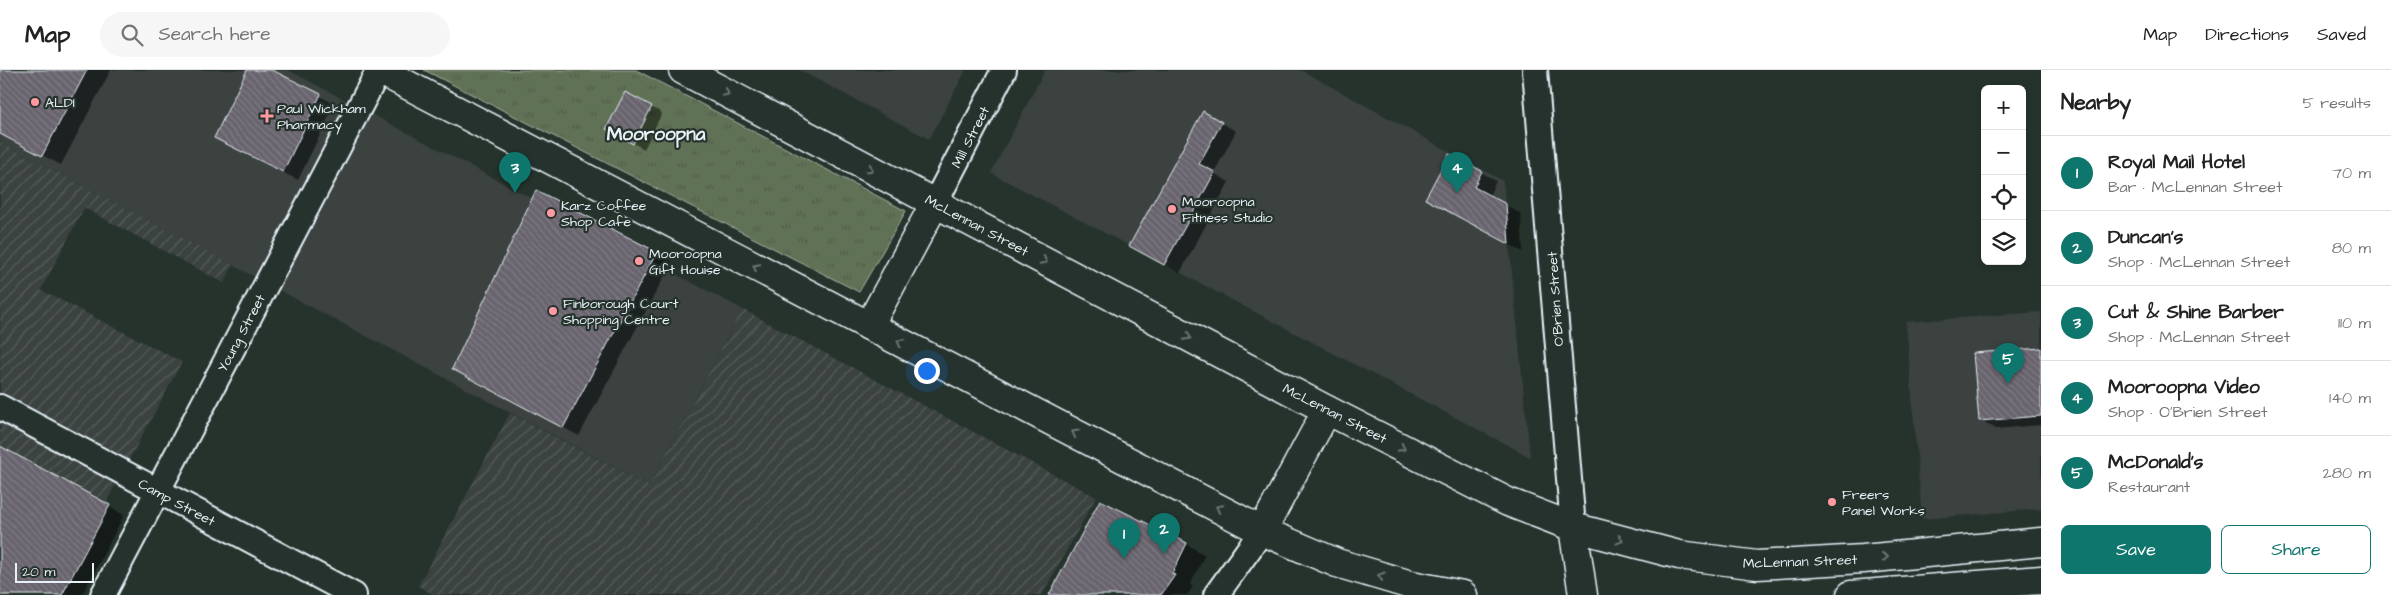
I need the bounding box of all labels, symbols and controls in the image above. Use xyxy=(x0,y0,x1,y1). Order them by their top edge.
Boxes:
search box xyxy=(100,12,450,57)
text: Map xyxy=(25,18,70,52)
icon: search xyxy=(118,21,146,49)
text: Search here xyxy=(158,21,271,48)
text: Map xyxy=(2143,22,2177,47)
text: Directions xyxy=(2205,22,2289,47)
text: Saved xyxy=(2317,22,2366,47)
map controls xyxy=(1981,85,2026,265)
button: + xyxy=(1981,85,2026,130)
one-way arrow xyxy=(721,87,730,97)
text: Nearby xyxy=(2061,88,2131,117)
text: 5 results xyxy=(2303,92,2371,114)
place label: ALDI xyxy=(45,93,75,113)
marker: ALDI xyxy=(29,96,41,108)
place label: Paul Wickham Pharmacy xyxy=(277,99,366,135)
street label: Mill Street xyxy=(947,103,995,172)
marker: Paul Wickham Pharmacy xyxy=(261,110,273,122)
district label: Mooroopna xyxy=(607,121,706,148)
button: − xyxy=(1981,130,2026,175)
text: Royal Mail Hotel xyxy=(2108,149,2245,176)
pin: 3 xyxy=(499,152,531,193)
pin: 4 xyxy=(1441,152,1473,193)
one-way arrow xyxy=(864,162,873,172)
text: 1 xyxy=(2076,162,2078,184)
text: 70 m xyxy=(2332,162,2371,184)
button: locate xyxy=(1981,175,2026,220)
text: Bar · McLennan Street xyxy=(2108,176,2282,198)
street label: McLennan Street xyxy=(921,190,1032,262)
place label: Mooroopna Fitness Studio xyxy=(1182,192,1273,228)
place label: Karz Coffee Shop Cafe xyxy=(561,196,647,232)
marker: Mooroopna Fitness Studio xyxy=(1166,203,1178,215)
marker: Karz Coffee Shop Cafe xyxy=(545,207,557,219)
button: layers xyxy=(1981,220,2026,265)
text: Duncan's xyxy=(2108,224,2183,251)
text: 2 xyxy=(2072,237,2082,259)
text: 80 m xyxy=(2332,237,2371,259)
place label: Mooroopna Gift Houise xyxy=(649,244,722,280)
street label: O'Brien Street xyxy=(1543,251,1569,347)
text: Shop · McLennan Street xyxy=(2108,251,2290,273)
marker: Mooroopna Gift Houise xyxy=(633,255,645,267)
one-way arrow xyxy=(1039,255,1048,265)
one-way arrow xyxy=(752,263,761,273)
street label: Young Street xyxy=(213,291,271,376)
place label: Finborough Court Shopping Centre xyxy=(563,294,679,330)
text: Cut & Shine Barber xyxy=(2108,299,2284,326)
marker: Finborough Court Shopping Centre xyxy=(547,305,559,317)
text: 3 xyxy=(2073,312,2081,334)
text: 110 m xyxy=(2338,312,2371,334)
text: Shop · McLennan Street xyxy=(2108,326,2290,348)
one-way arrow xyxy=(1183,331,1192,341)
one-way arrow xyxy=(896,338,905,348)
pin: 5 xyxy=(1992,343,2024,384)
your location xyxy=(914,358,940,384)
text: Mooroopna Video xyxy=(2108,374,2260,401)
street label: McLennan Street xyxy=(1279,379,1390,449)
text: 4 xyxy=(2072,387,2082,409)
text: 140 m xyxy=(2329,387,2371,409)
text: Shop · O'Brien Street xyxy=(2108,401,2268,423)
one-way arrow xyxy=(1071,429,1080,439)
one-way arrow xyxy=(1396,442,1405,452)
text: McDonald's xyxy=(2108,449,2203,476)
text: 5 xyxy=(2071,462,2083,484)
text: 280 m xyxy=(2323,462,2371,484)
street label: Camp Street xyxy=(135,474,219,532)
text: Restaurant xyxy=(2108,476,2190,498)
place label: Freers Panel Works xyxy=(1842,485,1925,521)
marker: Freers Panel Works xyxy=(1826,496,1838,508)
one-way arrow xyxy=(1215,504,1224,514)
pin: 2 xyxy=(1148,513,1180,554)
pin: 1 xyxy=(1108,518,1140,559)
button: Save xyxy=(2061,525,2211,574)
button: Share xyxy=(2221,525,2371,574)
one-way arrow xyxy=(1616,534,1625,545)
street label: McLennan Street xyxy=(1742,550,1858,574)
one-way arrow xyxy=(1881,551,1889,562)
scale bar xyxy=(15,560,94,583)
text: 20 m xyxy=(22,562,55,582)
one-way arrow xyxy=(1378,572,1386,582)

